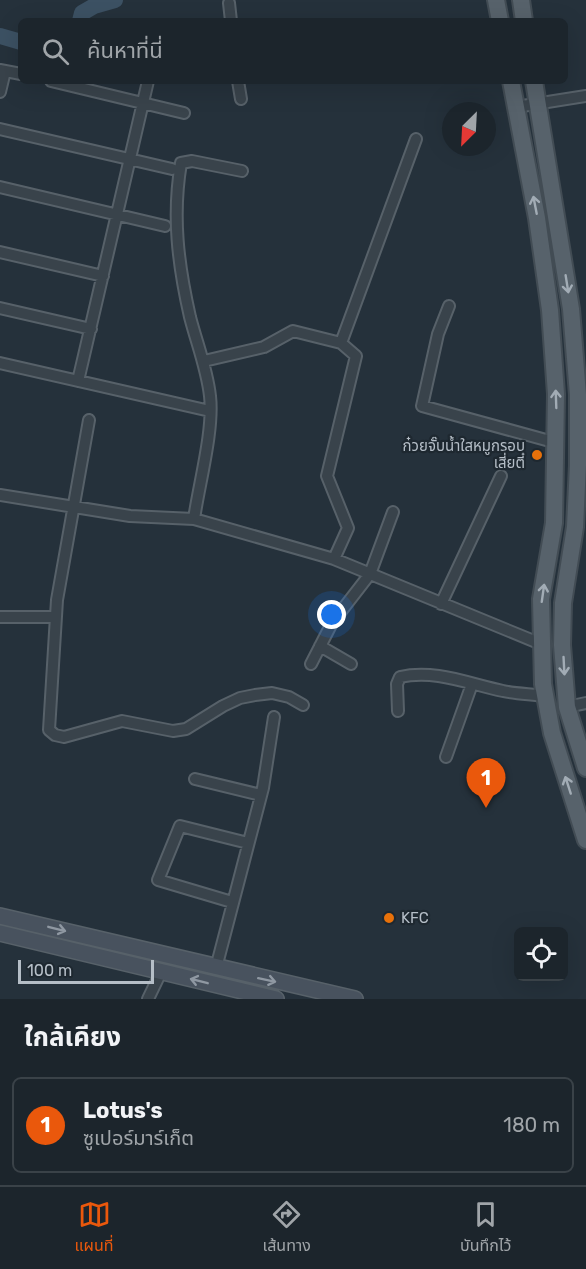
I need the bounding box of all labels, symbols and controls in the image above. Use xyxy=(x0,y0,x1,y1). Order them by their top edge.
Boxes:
search box xyxy=(18,18,568,84)
icon: search xyxy=(39,35,72,68)
text: ค้นหาที่นี่ xyxy=(87,37,163,64)
north arrow xyxy=(442,102,496,156)
one-way arrow xyxy=(529,196,540,216)
one-way arrow xyxy=(562,273,573,293)
one-way arrow xyxy=(550,390,562,410)
place label: ก๋วยจั๊บน้ำใสหมูกรอบ เสี่ยตี๋ xyxy=(403,435,525,472)
marker: ก๋วยจั๊บน้ำใสหมูกรอบ เสี่ยตี๋ xyxy=(530,448,544,462)
one-way arrow xyxy=(537,584,548,603)
your location xyxy=(317,600,346,629)
one-way arrow xyxy=(558,656,569,676)
pin: 1 xyxy=(466,758,506,808)
one-way arrow xyxy=(562,776,573,795)
place label: KFC xyxy=(401,909,429,927)
marker: KFC xyxy=(382,911,396,925)
one-way arrow xyxy=(47,924,66,936)
map controls xyxy=(514,927,568,981)
button: locate xyxy=(514,927,568,981)
scale bar xyxy=(18,957,154,984)
text: 100 m xyxy=(27,961,72,980)
one-way arrow xyxy=(190,974,209,986)
one-way arrow xyxy=(257,974,276,986)
text: ใกล้เคียง xyxy=(24,1022,121,1053)
text: Lotus's xyxy=(83,1097,163,1124)
text: 1 xyxy=(41,1113,50,1137)
text: 180 m xyxy=(503,1113,560,1137)
text: ซูเปอร์มาร์เก็ต xyxy=(83,1126,194,1150)
tab: แผนที่ xyxy=(75,1198,114,1258)
tab: เส้นทาง xyxy=(263,1198,311,1258)
tab: บันทึกไว้ xyxy=(460,1198,511,1258)

